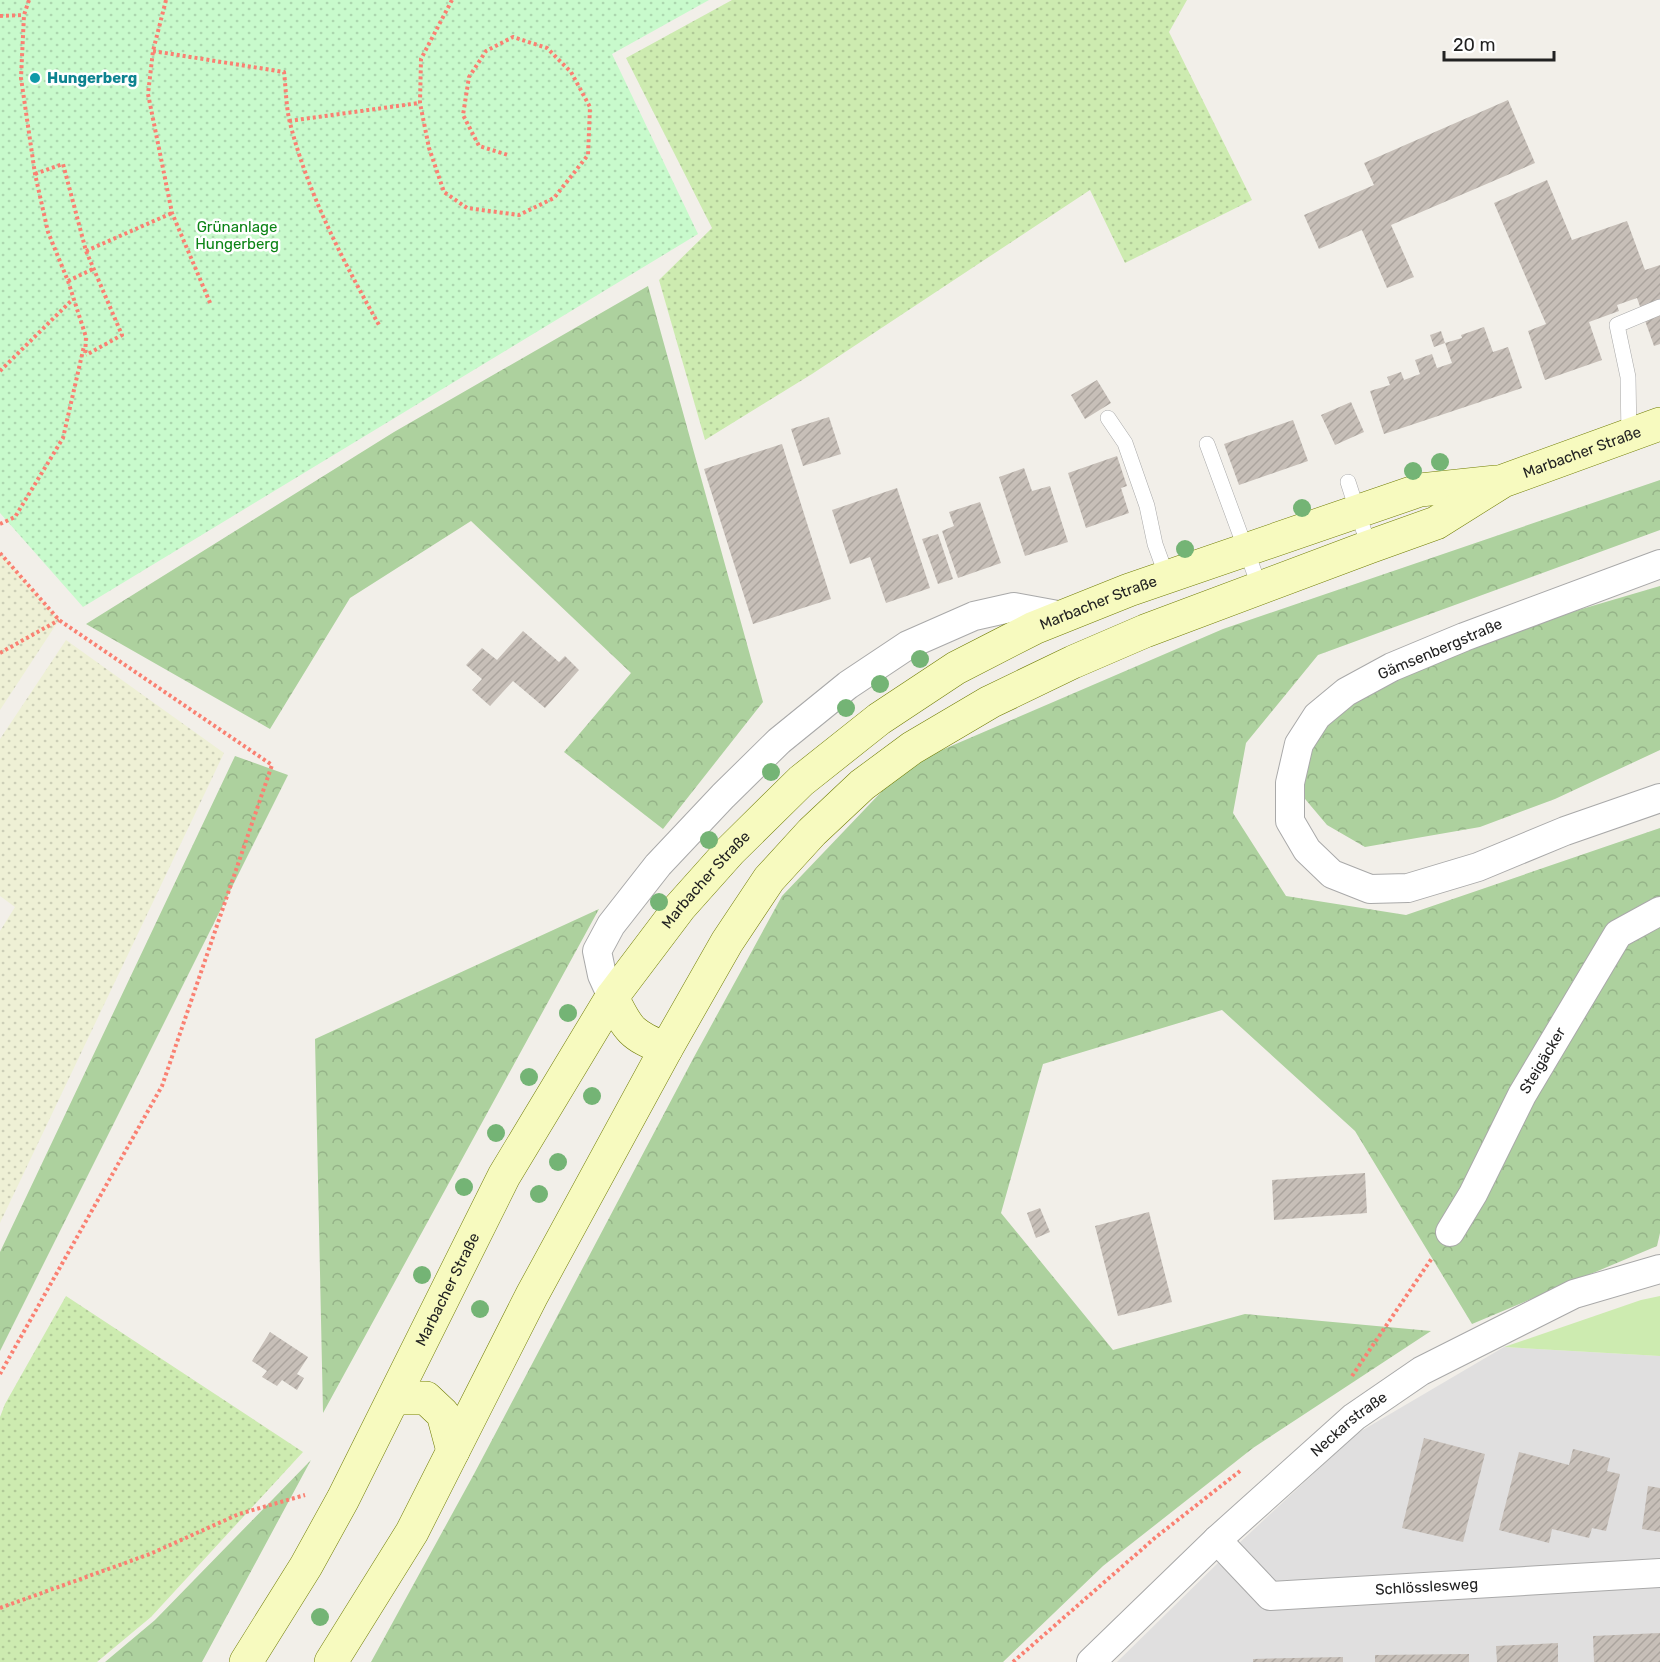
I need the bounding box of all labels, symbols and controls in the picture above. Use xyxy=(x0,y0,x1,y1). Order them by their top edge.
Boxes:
scale bar xyxy=(1444,24,1554,62)
text: 20 m xyxy=(1453,34,1495,56)
place label: Hungerberg xyxy=(47,69,137,87)
marker: Hungerberg xyxy=(28,71,42,85)
park label: Grünanlage Hungerberg xyxy=(195,218,279,253)
street label: Marbacher Straße xyxy=(1521,423,1644,482)
street label: Marbacher Straße xyxy=(1037,572,1159,634)
street label: Gämsenbergstraße xyxy=(1375,615,1505,683)
street label: Marbacher Straße xyxy=(658,827,754,932)
street label: Steigäcker xyxy=(1516,1024,1569,1097)
street label: Marbacher Straße xyxy=(412,1230,483,1349)
street label: Neckarstraße xyxy=(1307,1388,1391,1461)
street label: Schlösslesweg xyxy=(1375,1575,1479,1599)

